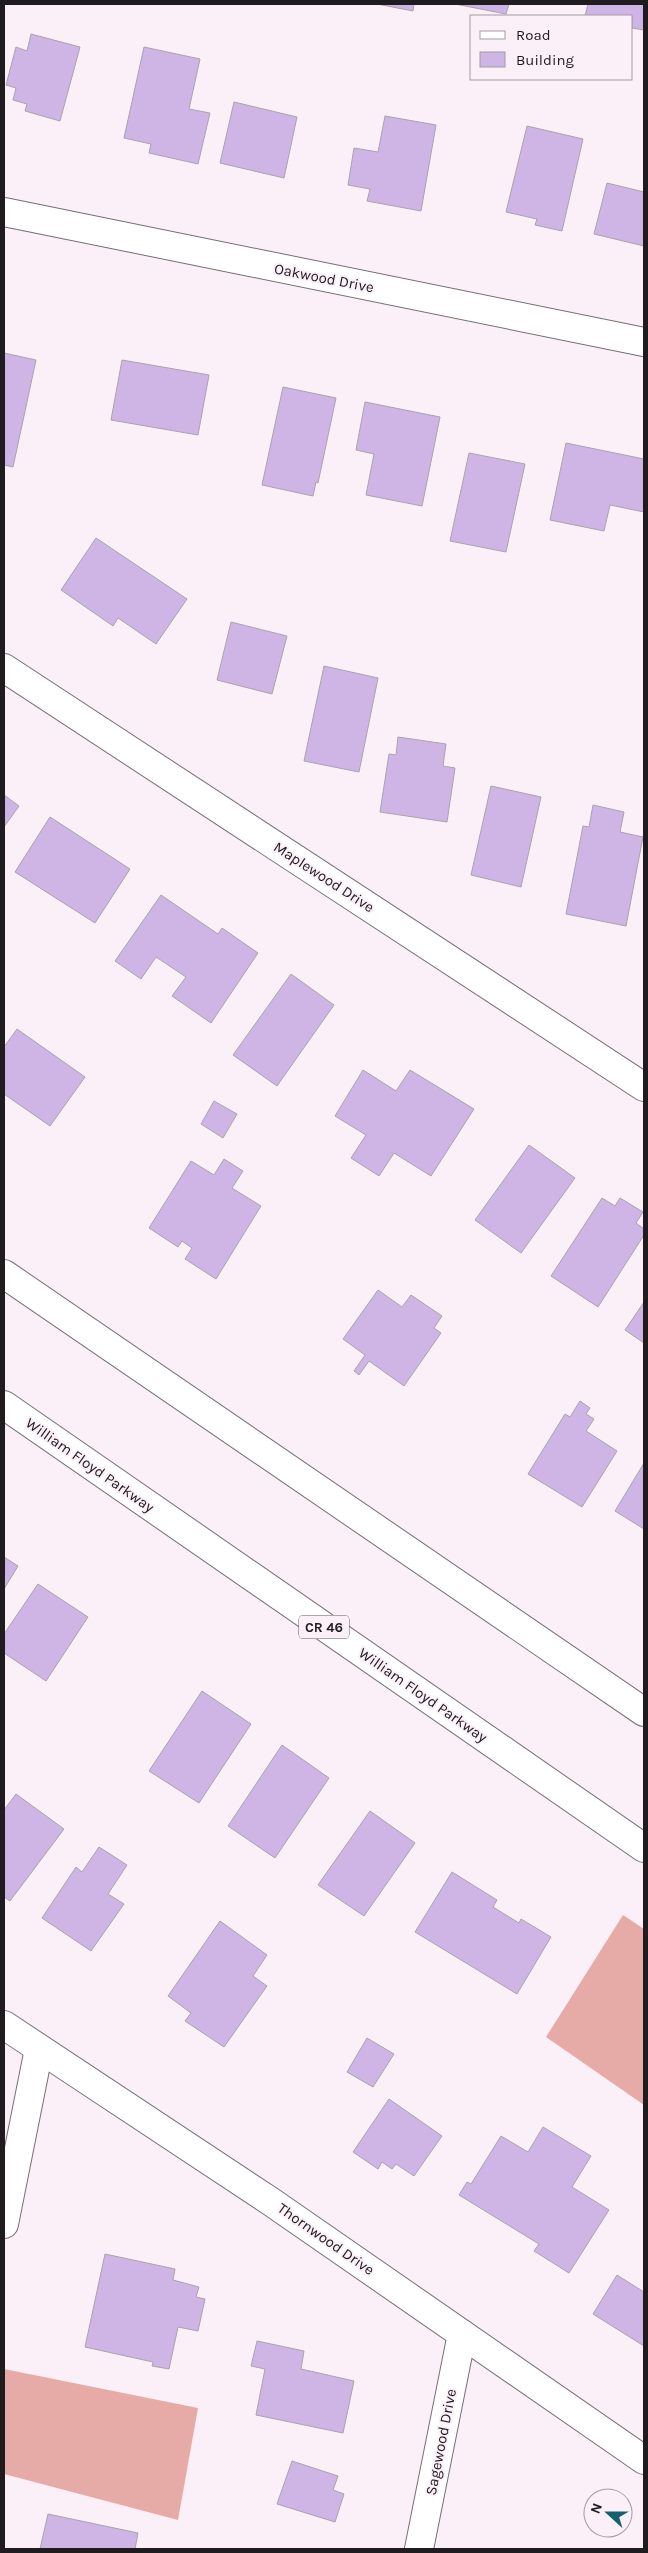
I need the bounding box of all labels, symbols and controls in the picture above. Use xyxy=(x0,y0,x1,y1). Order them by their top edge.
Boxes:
legend xyxy=(470,15,633,80)
text: Road xyxy=(516,26,551,44)
text: Building xyxy=(516,51,574,69)
street label: Oakwood Drive xyxy=(273,260,375,296)
street label: Maplewood Drive xyxy=(270,838,378,916)
street label: William Floyd Parkway xyxy=(22,1414,158,1516)
road number: CR 46 xyxy=(299,1615,349,1638)
street label: William Floyd Parkway xyxy=(355,1644,491,1746)
street label: Thornwood Drive xyxy=(274,2199,378,2279)
street label: Sagewood Drive xyxy=(422,2387,460,2497)
north arrow xyxy=(583,2488,633,2538)
text: N xyxy=(587,2501,606,2516)

